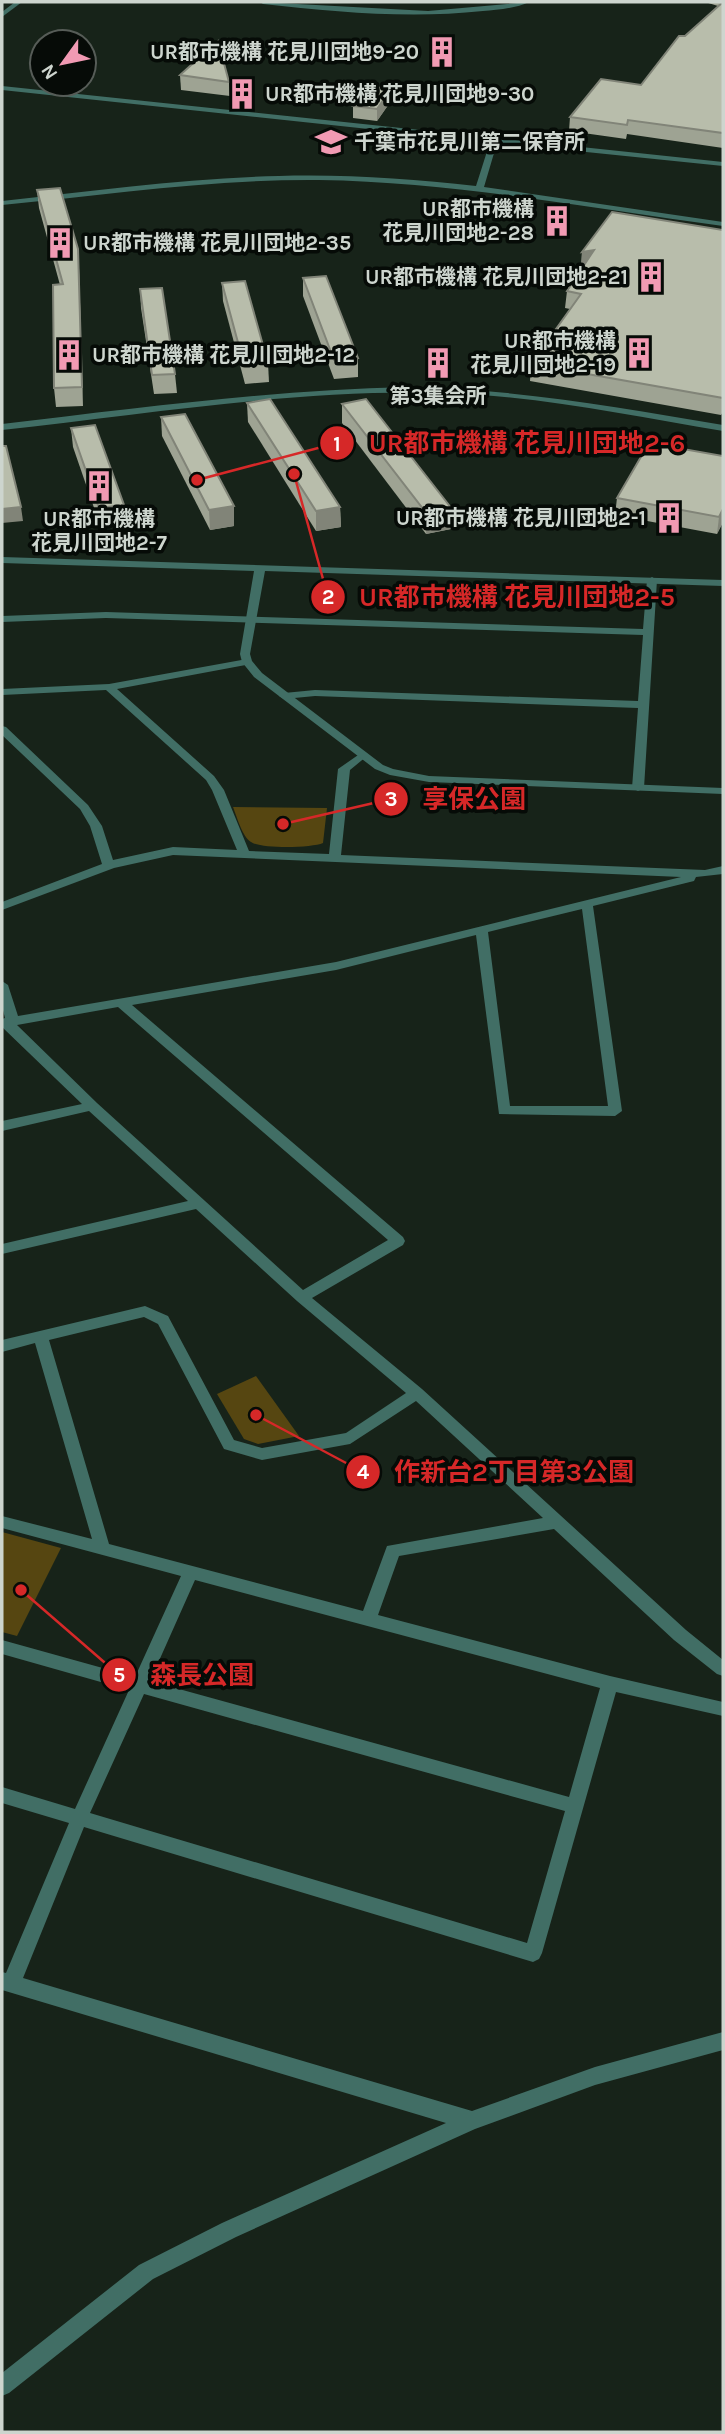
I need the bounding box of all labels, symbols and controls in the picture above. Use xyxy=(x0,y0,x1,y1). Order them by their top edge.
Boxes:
north arrow xyxy=(28,28,98,98)
building icon: UR都市機構 花見川団地9-20 xyxy=(425,35,459,69)
place label: UR都市機構 花見川団地9-20 xyxy=(150,40,419,64)
text: N xyxy=(37,60,63,83)
building icon: UR都市機構 花見川団地9-30 xyxy=(225,77,259,111)
place label: UR都市機構 花見川団地9-30 xyxy=(265,82,534,106)
school or university icon: 千葉市花見川第二保育所 xyxy=(314,125,348,159)
place label: 千葉市花見川第二保育所 xyxy=(354,130,585,154)
place label: UR都市機構 花見川団地2-28 xyxy=(382,197,534,245)
building icon: UR都市機構 花見川団地2-28 xyxy=(540,204,574,238)
building icon: UR都市機構 花見川団地2-35 xyxy=(43,226,77,260)
place label: UR都市機構 花見川団地2-35 xyxy=(83,231,351,255)
building icon: UR都市機構 花見川団地2-21 xyxy=(634,260,668,294)
place label: UR都市機構 花見川団地2-21 xyxy=(365,265,628,289)
place label: UR都市機構 花見川団地2-19 xyxy=(470,329,616,377)
building icon: UR都市機構 花見川団地2-19 xyxy=(622,336,656,370)
building icon: UR都市機構 花見川団地2-12 xyxy=(52,338,86,372)
place label: UR都市機構 花見川団地2-12 xyxy=(92,343,355,367)
building icon: 第3集会所 xyxy=(421,346,455,380)
place label: 第3集会所 xyxy=(389,384,487,408)
callout: UR都市機構 花見川団地2-6 xyxy=(319,420,699,467)
text: UR都市機構 花見川団地2-6 xyxy=(369,428,685,459)
text: 1 xyxy=(333,432,341,456)
building icon: UR都市機構 花見川団地2-7 xyxy=(82,469,116,503)
building icon: UR都市機構 花見川団地2-1 xyxy=(652,501,686,535)
place label: UR都市機構 花見川団地2-1 xyxy=(396,506,646,530)
place label: UR都市機構 花見川団地2-7 xyxy=(31,507,168,555)
callout: UR都市機構 花見川団地2-5 xyxy=(311,574,689,621)
text: UR都市機構 花見川団地2-5 xyxy=(359,582,675,613)
text: 2 xyxy=(322,585,334,609)
callout: 享保公園 xyxy=(373,775,540,822)
text: 享保公園 xyxy=(422,784,526,815)
text: 3 xyxy=(384,787,398,811)
callout: 作新台2丁目第3公園 xyxy=(345,1448,648,1495)
text: 作新台2丁目第3公園 xyxy=(394,1457,634,1488)
text: 4 xyxy=(357,1460,370,1484)
callout: 森長公園 xyxy=(101,1652,268,1699)
text: 森長公園 xyxy=(150,1660,254,1691)
text: 5 xyxy=(113,1663,125,1687)

